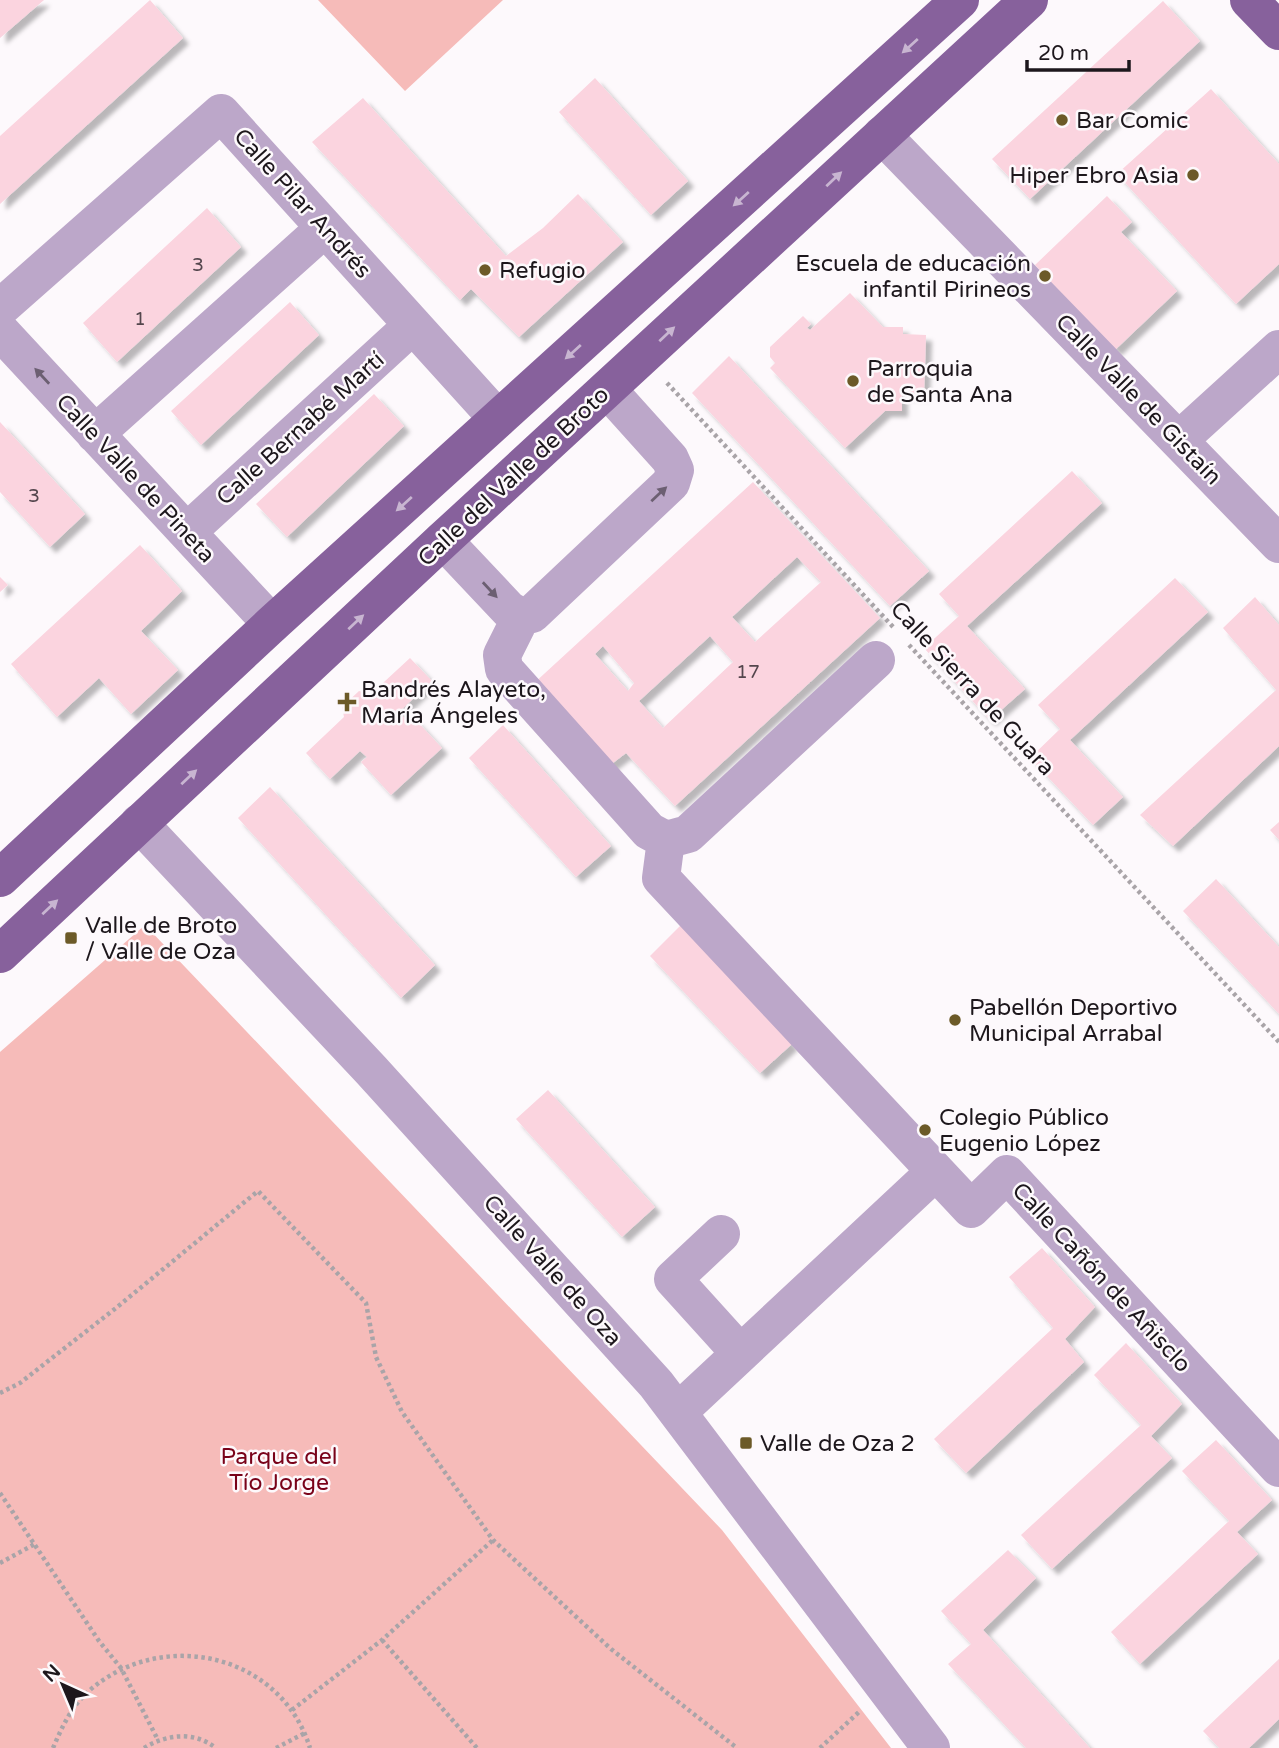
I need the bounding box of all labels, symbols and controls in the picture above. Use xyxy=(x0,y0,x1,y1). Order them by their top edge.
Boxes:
scale bar xyxy=(1027,28,1128,72)
one-way arrow xyxy=(901,38,919,54)
text: 20 m xyxy=(1038,41,1089,66)
place label: Bar Comic xyxy=(1076,107,1188,135)
marker: Bar Comic xyxy=(1054,112,1070,128)
street label: Calle Pilar Andrés xyxy=(228,123,377,284)
place label: Hiper Ebro Asia xyxy=(1009,162,1179,190)
marker: Hiper Ebro Asia xyxy=(1185,167,1201,183)
one-way arrow xyxy=(825,171,842,188)
one-way arrow xyxy=(732,191,750,207)
place label: Escuela de educación infantil Pirineos xyxy=(795,250,1031,304)
house number: 3 xyxy=(192,254,204,276)
place label: Refugio xyxy=(499,257,585,285)
marker: Refugio xyxy=(477,262,493,278)
marker: Escuela de educación infantil Pirineos xyxy=(1037,268,1053,284)
house number: 1 xyxy=(134,308,146,330)
street label: Calle Valle de Gistaín xyxy=(1050,309,1227,491)
one-way arrow xyxy=(658,326,676,342)
one-way arrow xyxy=(565,343,582,359)
street label: Calle Bernabé Martí xyxy=(211,346,390,511)
place label: Parroquia de Santa Ana xyxy=(867,355,1013,409)
one-way arrow xyxy=(34,367,50,385)
marker: Parroquia de Santa Ana xyxy=(845,373,861,389)
street label: Calle del Valle de Broto xyxy=(412,381,615,573)
street label: Calle Valle de Pineta xyxy=(50,388,221,569)
house number: 3 xyxy=(28,485,40,507)
one-way arrow xyxy=(650,487,667,503)
one-way arrow xyxy=(396,496,413,512)
one-way arrow xyxy=(482,581,498,598)
street label: Calle Sierra de Guara xyxy=(884,596,1060,782)
one-way arrow xyxy=(347,614,364,630)
house number: 17 xyxy=(736,661,760,683)
place label: Bandrés Alayeto, María Ángeles xyxy=(361,676,546,730)
marker: Bandrés Alayeto, María Ángeles xyxy=(339,694,355,710)
one-way arrow xyxy=(180,769,198,785)
one-way arrow xyxy=(41,900,58,916)
place label: Valle de Broto / Valle de Oza xyxy=(85,912,237,966)
marker: Valle de Broto / Valle de Oza xyxy=(63,930,79,946)
place label: Pabellón Deportivo Municipal Arrabal xyxy=(969,994,1177,1048)
marker: Pabellón Deportivo Municipal Arrabal xyxy=(947,1012,963,1028)
place label: Colegio Público Eugenio López xyxy=(939,1104,1109,1158)
marker: Colegio Público Eugenio López xyxy=(917,1122,933,1138)
street label: Calle Cañón de Añisclo xyxy=(1006,1177,1197,1378)
street label: Calle Valle de Oza xyxy=(477,1189,628,1352)
place label: Valle de Oza 2 xyxy=(760,1430,915,1458)
marker: Valle de Oza 2 xyxy=(738,1435,754,1451)
park label: Parque del Tío Jorge xyxy=(220,1443,338,1497)
north arrow xyxy=(28,1650,98,1720)
text: N xyxy=(39,1660,65,1687)

